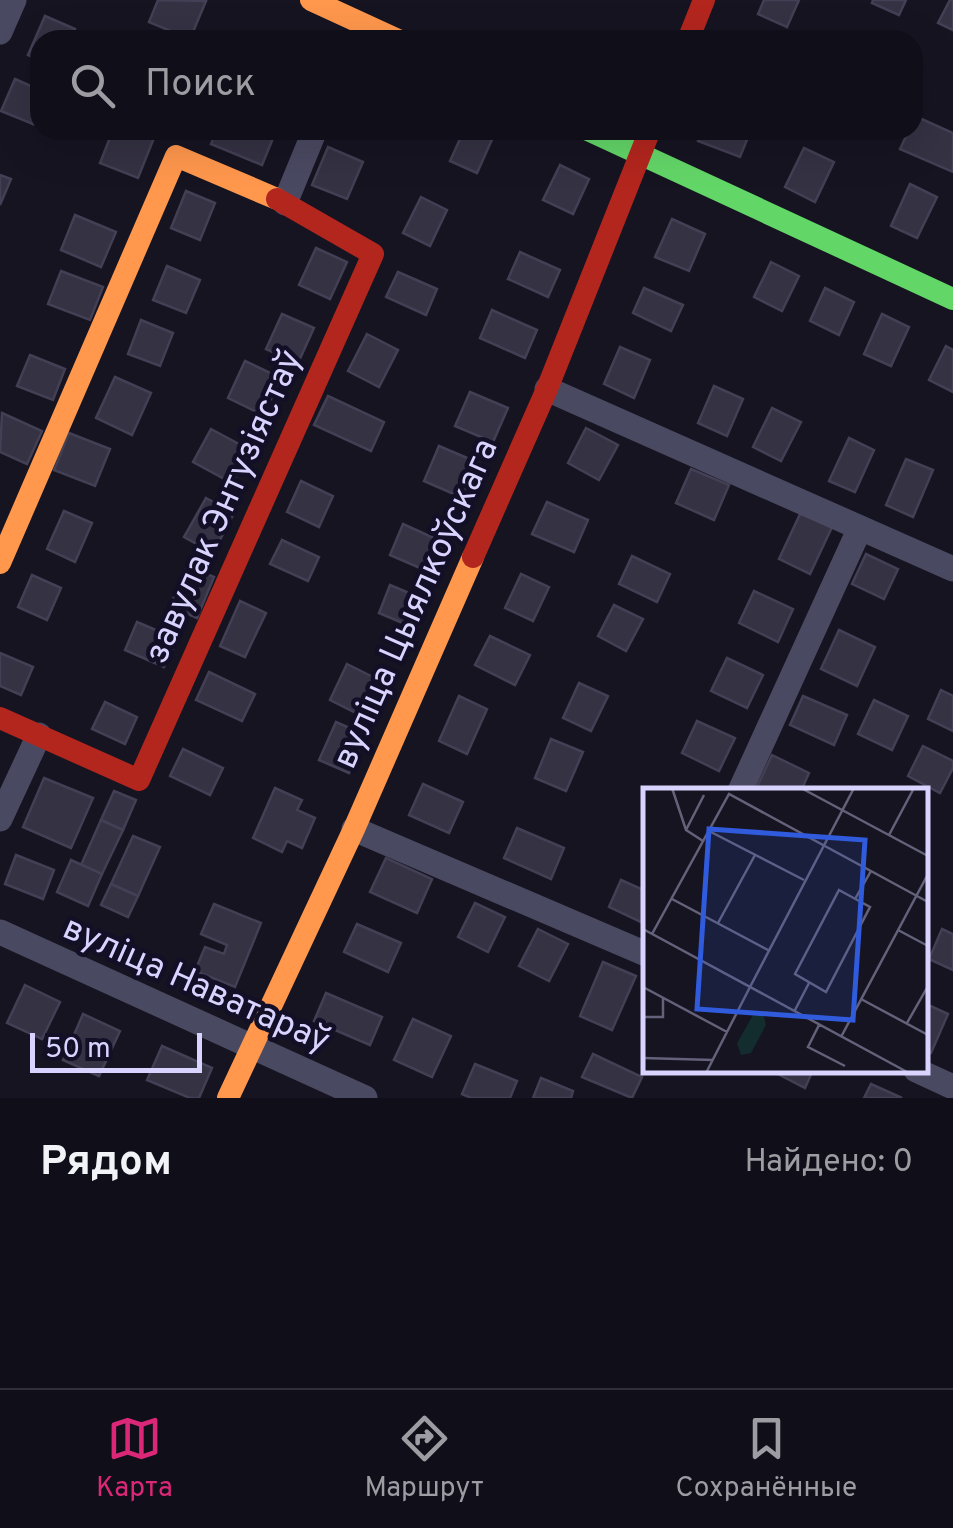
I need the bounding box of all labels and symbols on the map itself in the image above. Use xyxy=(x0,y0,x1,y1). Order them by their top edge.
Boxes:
street label: завулак Энтузіястаў xyxy=(136,343,314,671)
street label: вуліца Цыялкоўскага xyxy=(324,432,509,776)
inset map xyxy=(643,788,928,1073)
street label: вуліца Наватараў xyxy=(55,907,336,1064)
scale bar xyxy=(30,1028,202,1072)

